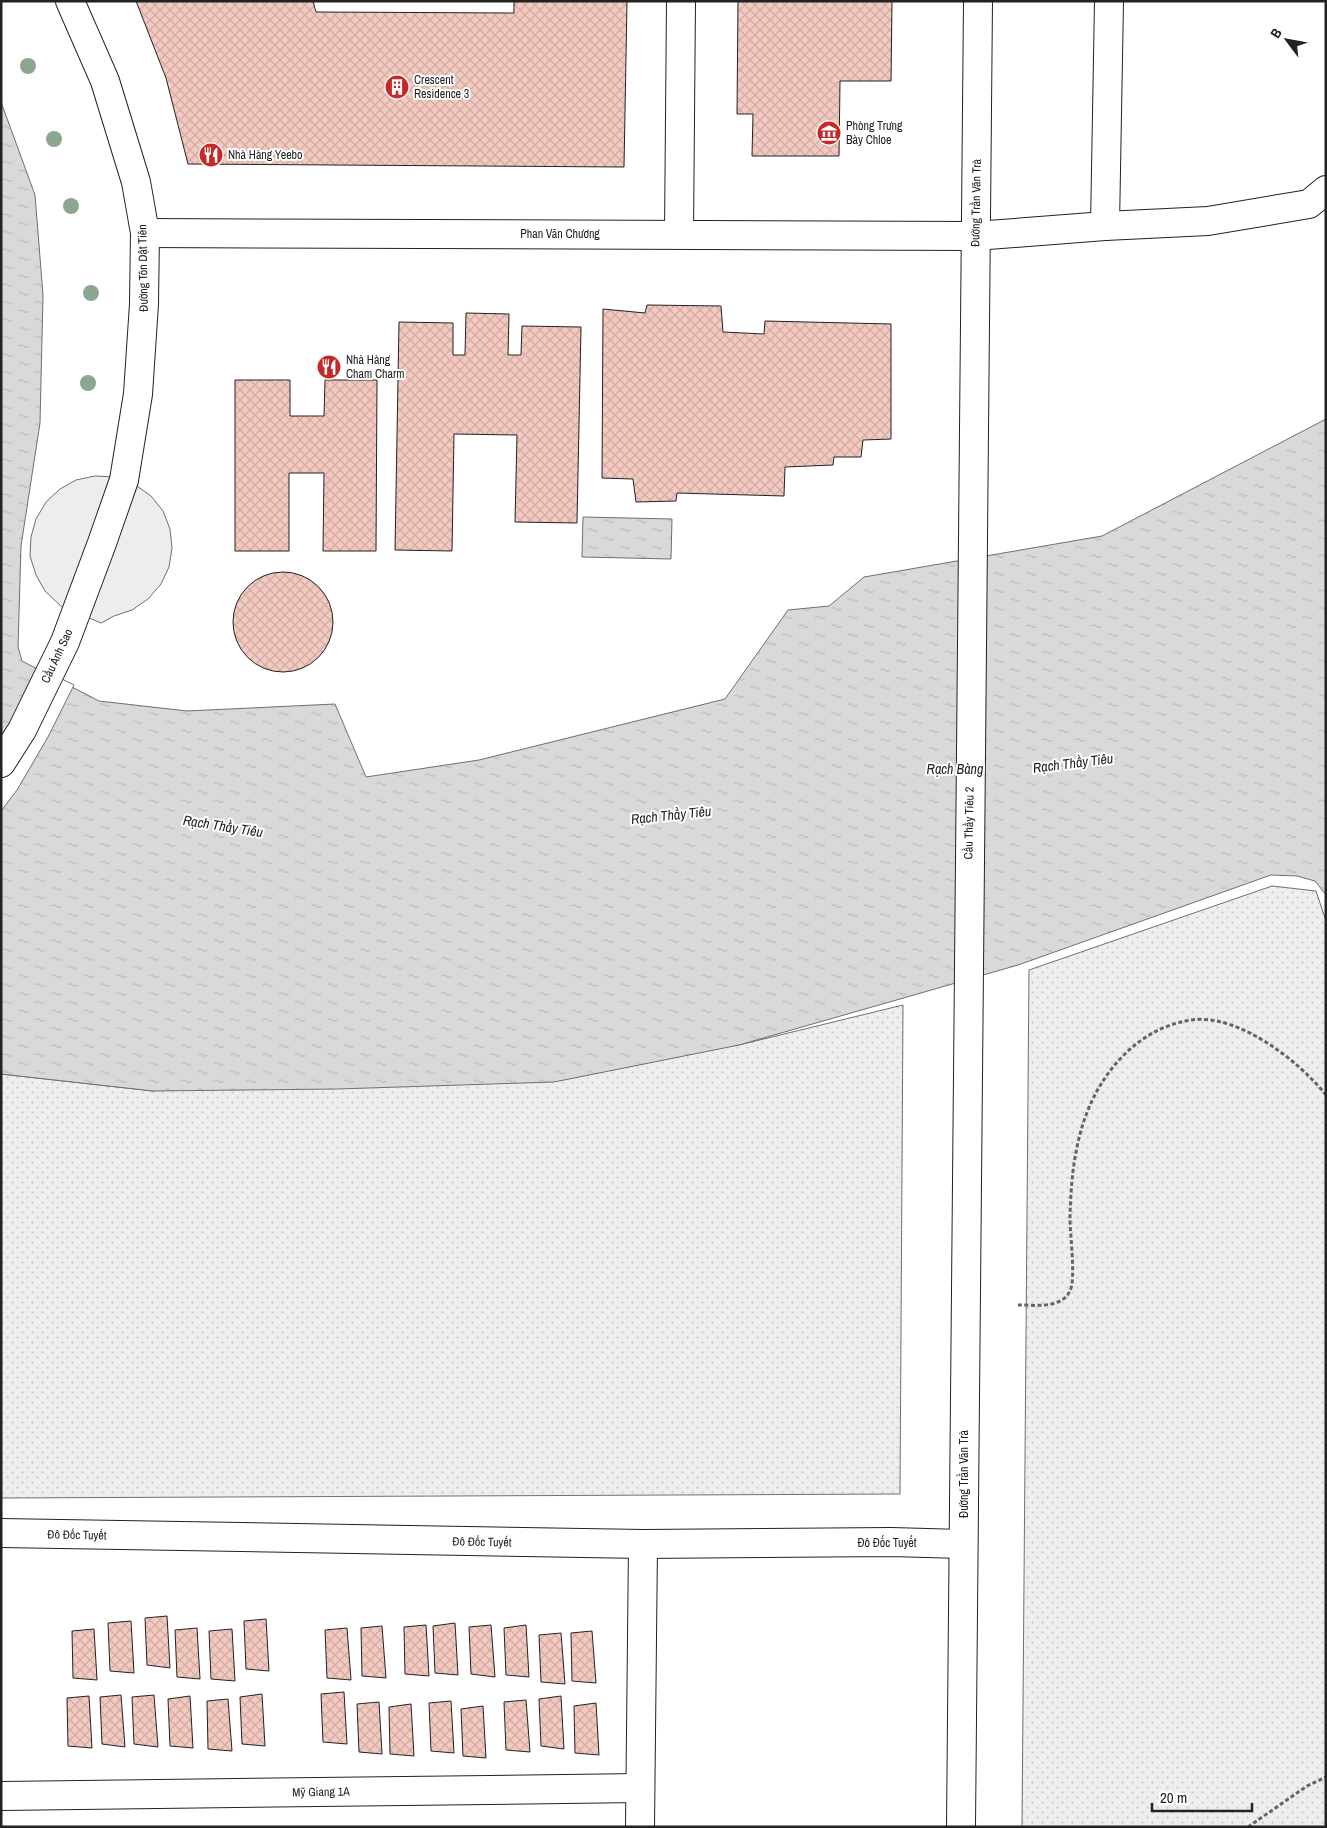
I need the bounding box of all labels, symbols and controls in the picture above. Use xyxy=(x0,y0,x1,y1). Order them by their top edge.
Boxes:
north arrow xyxy=(1262,15,1312,65)
text: B xyxy=(1266,25,1286,41)
place label: Crescent Residence 3 xyxy=(414,72,469,102)
building icon: Crescent Residence 3 xyxy=(384,74,410,100)
place label: Phòng Trưng Bày Chloe xyxy=(846,118,903,148)
museum icon: Phòng Trưng Bày Chloe xyxy=(816,120,842,146)
restaurant icon: Nhà Hàng Yeebo xyxy=(198,142,224,168)
place label: Nhà Hàng Yeebo xyxy=(228,147,303,163)
street label: Đường Trần Văn Trà xyxy=(967,158,985,247)
street label: Đường Tôn Dật Tiên xyxy=(134,224,152,312)
street label: Phan Văn Chương xyxy=(520,226,600,242)
place label: Nhà Hàng Cham Charm xyxy=(346,352,405,382)
restaurant icon: Nhà Hàng Cham Charm xyxy=(316,354,342,380)
street label: Cầu Ánh Sao xyxy=(37,626,77,686)
water label: Rạch Thầy Tiêu xyxy=(1032,749,1115,777)
water label: Rạch Bàng xyxy=(927,760,984,778)
street label: Cầu Thầy Tiêu 2 xyxy=(960,786,978,860)
water label: Rạch Thầy Tiêu xyxy=(630,802,713,828)
water label: Rạch Thầy Tiêu xyxy=(182,811,265,841)
street label: Đường Trần Văn Trà xyxy=(956,1430,972,1518)
street label: Đô Đốc Tuyết xyxy=(47,1526,107,1544)
street label: Đô Đốc Tuyết xyxy=(452,1533,512,1551)
street label: Đô Đốc Tuyết xyxy=(857,1535,917,1551)
scale bar xyxy=(1152,1780,1252,1812)
street label: Mỹ Giang 1A xyxy=(292,1783,350,1800)
text: 20 m xyxy=(1160,1787,1187,1808)

